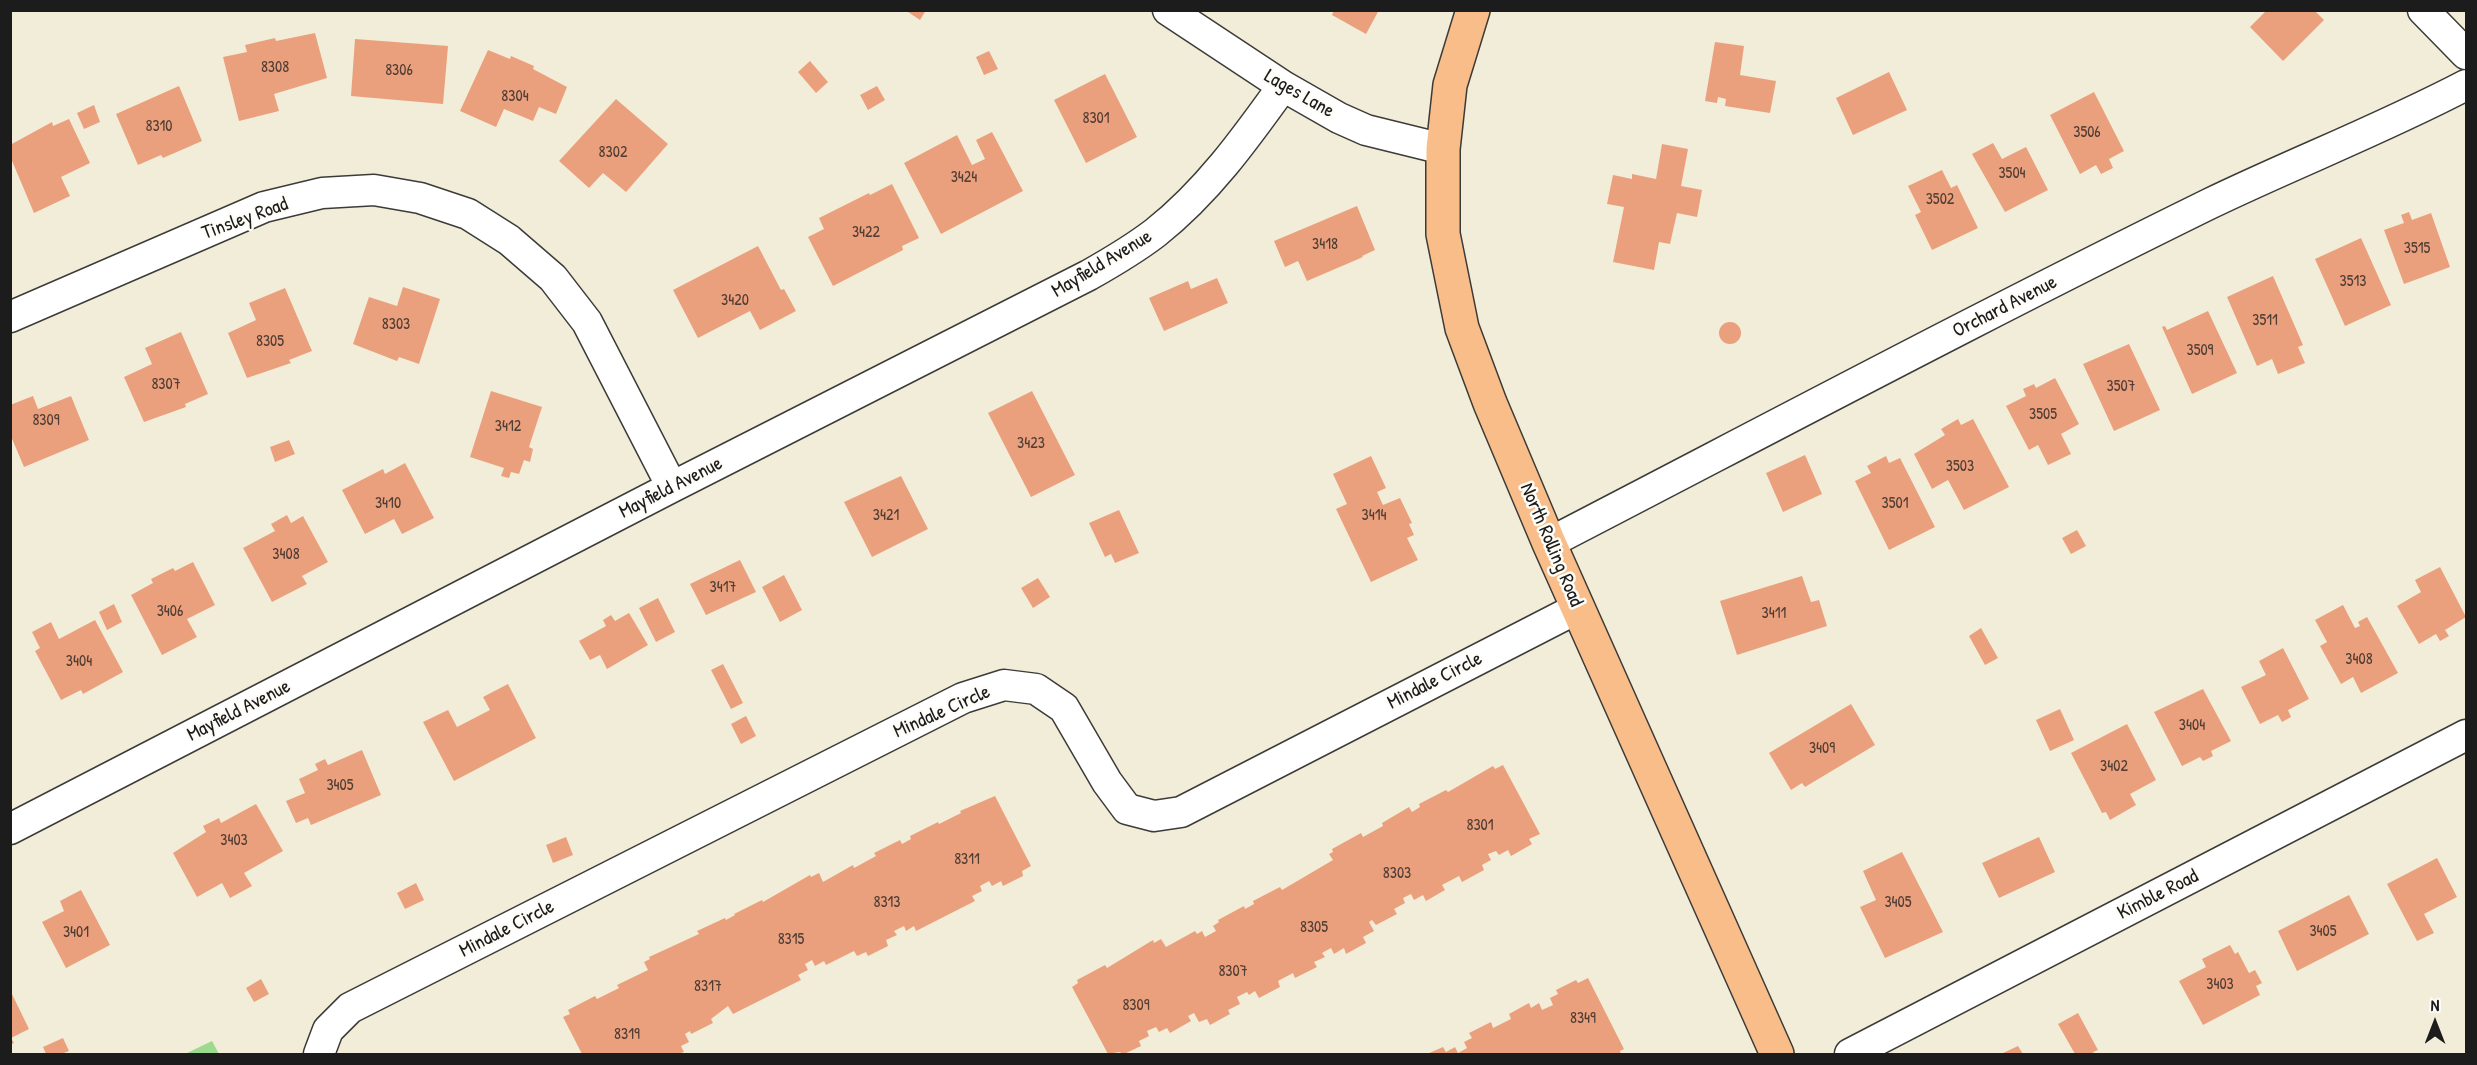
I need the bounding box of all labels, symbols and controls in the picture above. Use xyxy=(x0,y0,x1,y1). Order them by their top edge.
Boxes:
house number: 8308 xyxy=(261,58,289,78)
house number: 8306 xyxy=(385,61,413,81)
street label: Lages Lane xyxy=(1260,64,1338,124)
house number: 8304 xyxy=(501,87,529,107)
house number: 8301 xyxy=(1082,109,1110,129)
house number: 8310 xyxy=(145,117,173,137)
house number: 3506 xyxy=(2073,123,2101,143)
house number: 8302 xyxy=(599,143,627,163)
house number: 3504 xyxy=(1998,164,2026,184)
house number: 3424 xyxy=(951,168,977,188)
house number: 3502 xyxy=(1926,190,1954,210)
street label: Tinsley Road xyxy=(199,192,291,246)
house number: 3422 xyxy=(852,223,880,243)
street label: Mayfield Avenue xyxy=(1048,225,1156,303)
house number: 3418 xyxy=(1312,235,1338,255)
house number: 3515 xyxy=(2404,239,2430,259)
street label: Orchard Avenue xyxy=(1949,271,2061,343)
house number: 3513 xyxy=(2340,272,2366,292)
house number: 3420 xyxy=(721,291,749,311)
house number: 3511 xyxy=(2252,311,2278,331)
house number: 8303 xyxy=(382,315,410,335)
house number: 8305 xyxy=(256,332,284,352)
house number: 3509 xyxy=(2187,341,2213,361)
house number: 8307 xyxy=(151,375,181,395)
house number: 3507 xyxy=(2106,377,2136,397)
house number: 3505 xyxy=(2029,405,2057,425)
house number: 8309 xyxy=(32,411,60,431)
house number: 3412 xyxy=(495,417,521,437)
house number: 3423 xyxy=(1017,434,1045,454)
street label: Mayfield Avenue xyxy=(615,452,727,524)
house number: 3503 xyxy=(1946,457,1974,477)
street label: North Rolling Road xyxy=(1514,480,1588,610)
house number: 3410 xyxy=(375,494,401,514)
house number: 3501 xyxy=(1882,494,1908,514)
house number: 3421 xyxy=(873,506,899,526)
house number: 3414 xyxy=(1362,506,1386,526)
house number: 3408 xyxy=(272,545,300,565)
house number: 3417 xyxy=(710,578,736,598)
house number: 3406 xyxy=(157,602,183,622)
house number: 3411 xyxy=(1762,604,1786,624)
street label: Mindale Circle xyxy=(1384,647,1486,715)
house number: 3408 xyxy=(2345,650,2373,670)
house number: 3404 xyxy=(66,652,92,672)
street label: Mayfield Avenue xyxy=(183,675,295,747)
street label: Mindale Circle xyxy=(890,680,994,744)
house number: 3404 xyxy=(2179,716,2205,736)
house number: 3409 xyxy=(1809,739,1835,759)
house number: 3402 xyxy=(2100,757,2128,777)
house number: 3405 xyxy=(326,776,354,796)
house number: 8301 xyxy=(1466,816,1494,836)
house number: 3403 xyxy=(220,831,248,851)
house number: 8311 xyxy=(954,850,980,870)
house number: 8303 xyxy=(1383,864,1411,884)
street label: Kimble Road xyxy=(2114,864,2202,926)
house number: 8313 xyxy=(873,893,901,913)
house number: 3405 xyxy=(1884,893,1912,913)
street label: Mindale Circle xyxy=(456,895,558,963)
house number: 8305 xyxy=(1300,918,1328,938)
house number: 3405 xyxy=(2309,922,2337,942)
house number: 3401 xyxy=(63,923,89,943)
house number: 8315 xyxy=(778,930,804,950)
house number: 8307 xyxy=(1218,962,1248,982)
house number: 3403 xyxy=(2206,975,2234,995)
house number: 8317 xyxy=(694,977,722,997)
north arrow xyxy=(2405,993,2465,1053)
text: N xyxy=(2431,994,2439,1016)
house number: 8309 xyxy=(1122,996,1150,1016)
house number: 8349 xyxy=(1570,1009,1596,1029)
house number: 8319 xyxy=(614,1025,640,1045)

